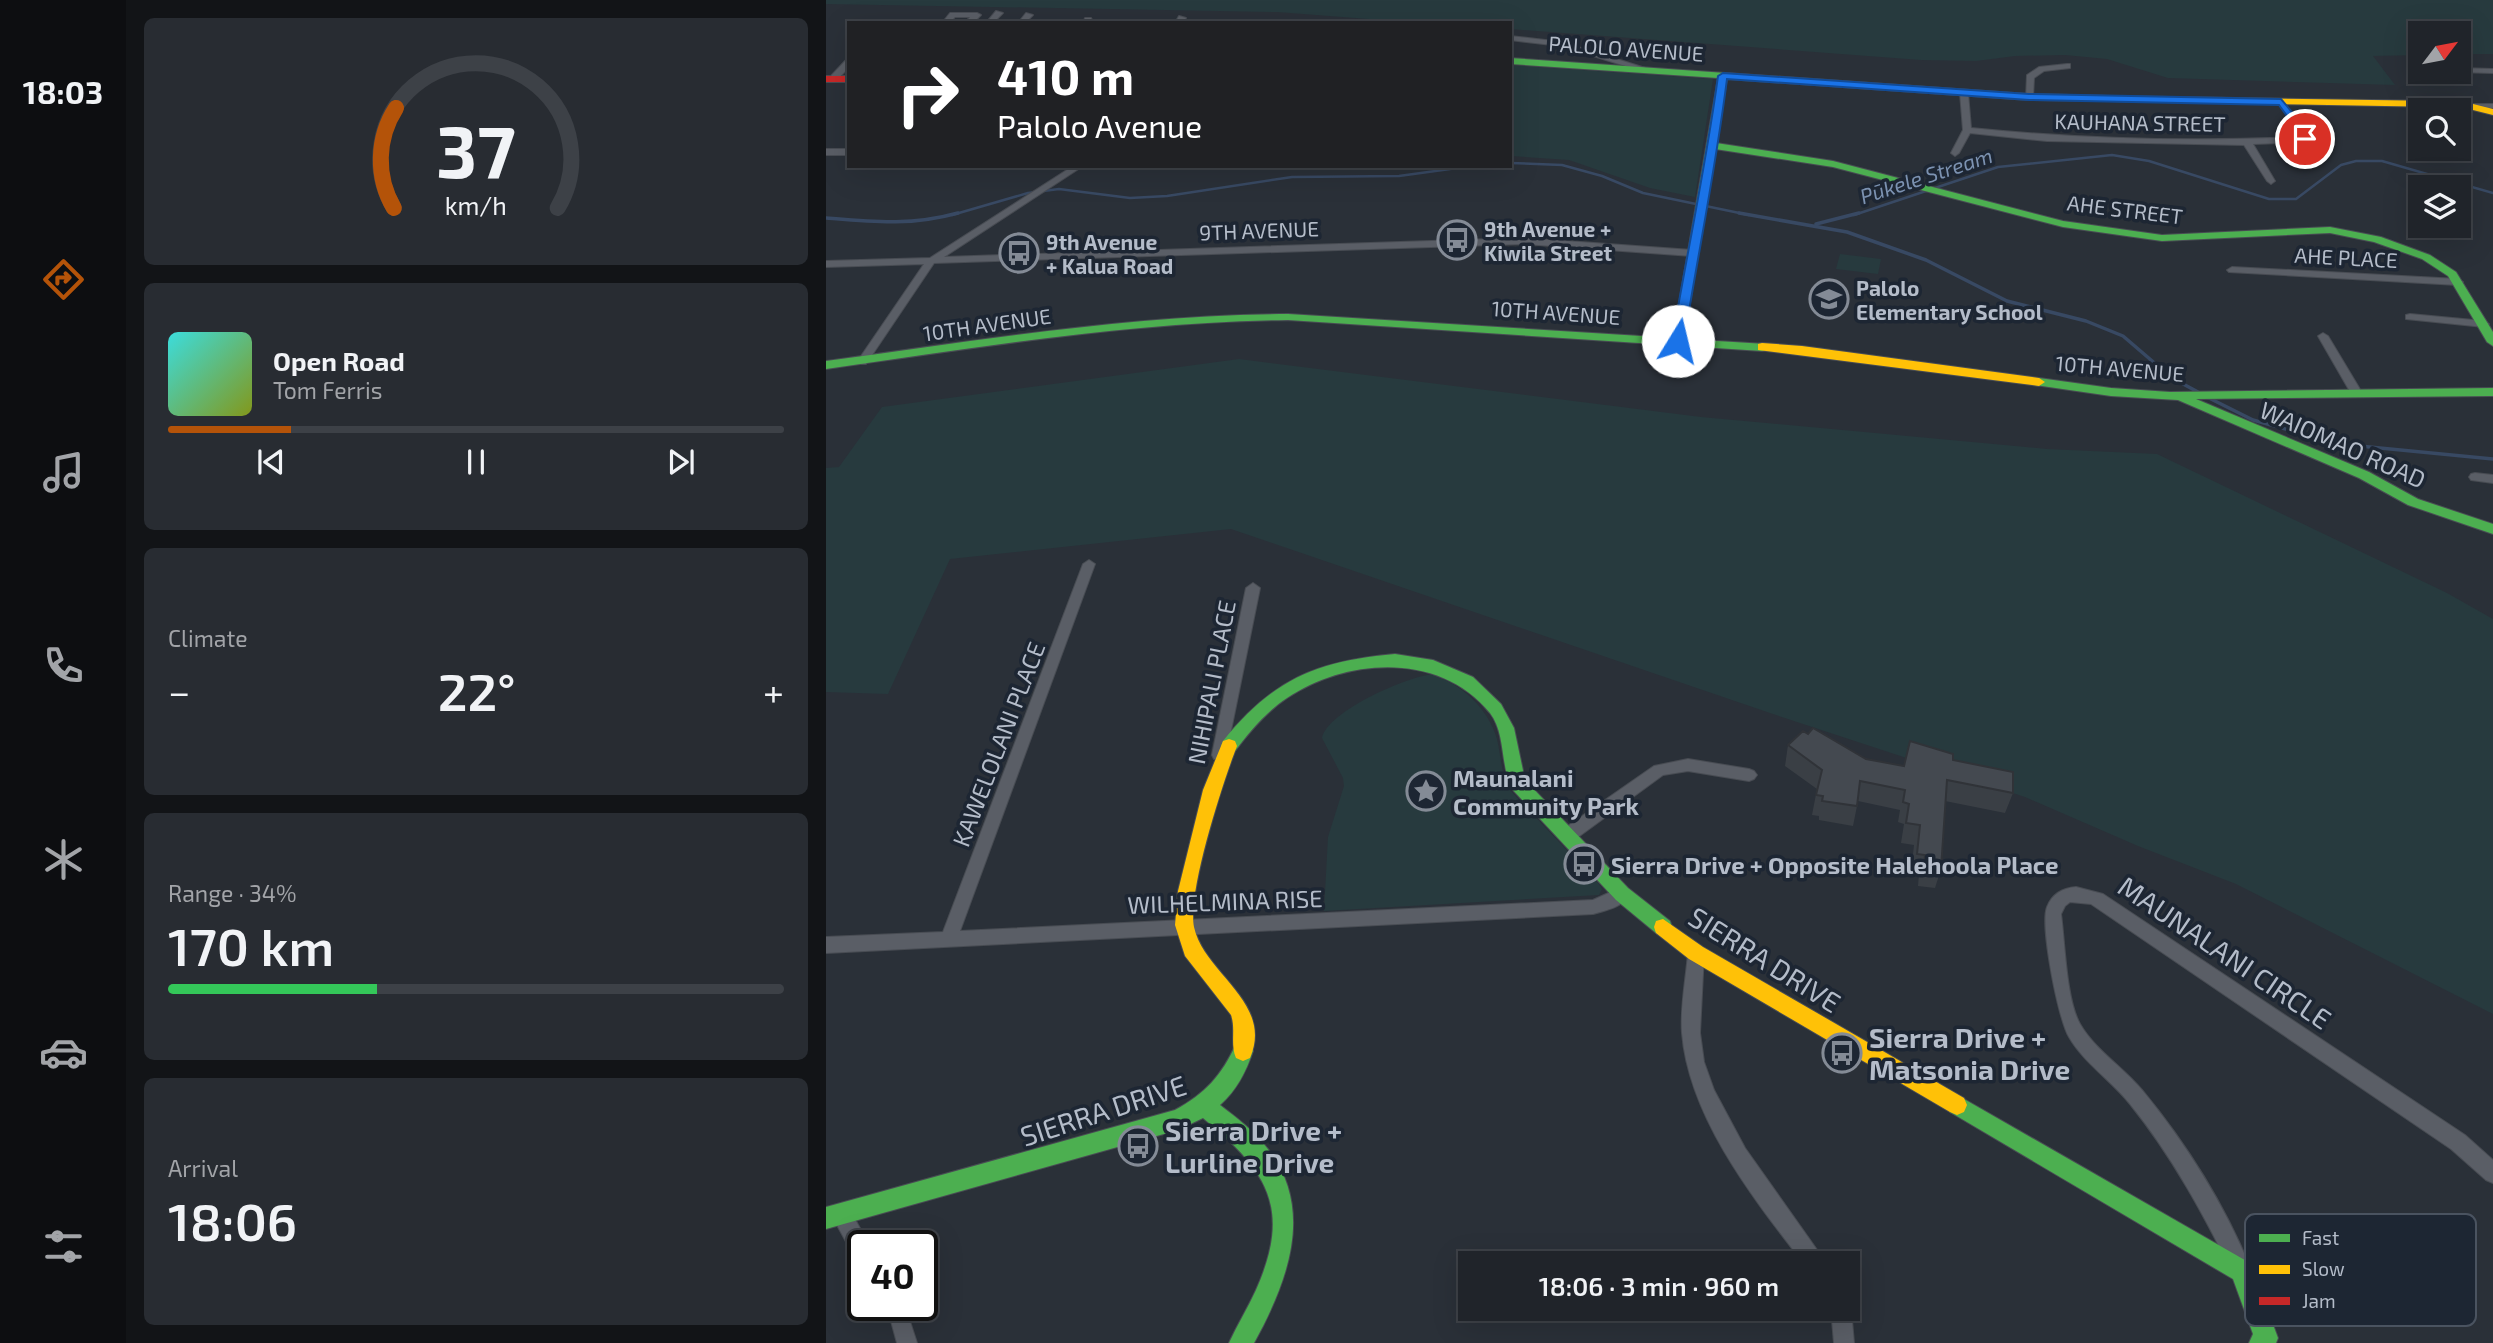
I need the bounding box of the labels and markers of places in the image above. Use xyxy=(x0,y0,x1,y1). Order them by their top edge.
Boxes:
pin xyxy=(2275,109,2335,169)
place label: 9th Avenue + Kiwila Street xyxy=(1484,216,1612,265)
bus stop icon: 9th Avenue + Kiwila Street xyxy=(1436,219,1478,261)
place label: 9th Avenue + Kalua Road xyxy=(1046,229,1173,278)
bus stop icon: 9th Avenue + Kalua Road xyxy=(998,232,1040,274)
place label: Palolo Elementary School xyxy=(1856,275,2043,325)
school or university icon: Palolo Elementary School xyxy=(1808,278,1850,320)
place label: Maunalani Community Park xyxy=(1453,763,1640,820)
place icon: Maunalani Community Park xyxy=(1405,770,1447,812)
bus stop icon: Sierra Drive + Opposite Halehoola Place xyxy=(1563,843,1605,885)
place label: Sierra Drive + Opposite Halehoola Place xyxy=(1611,850,2058,879)
place label: Sierra Drive + Matsonia Drive xyxy=(1869,1020,2070,1086)
bus stop icon: Sierra Drive + Matsonia Drive xyxy=(1821,1032,1863,1074)
place label: Sierra Drive + Lurline Drive xyxy=(1165,1113,1342,1179)
bus stop icon: Sierra Drive + Lurline Drive xyxy=(1117,1125,1159,1167)

